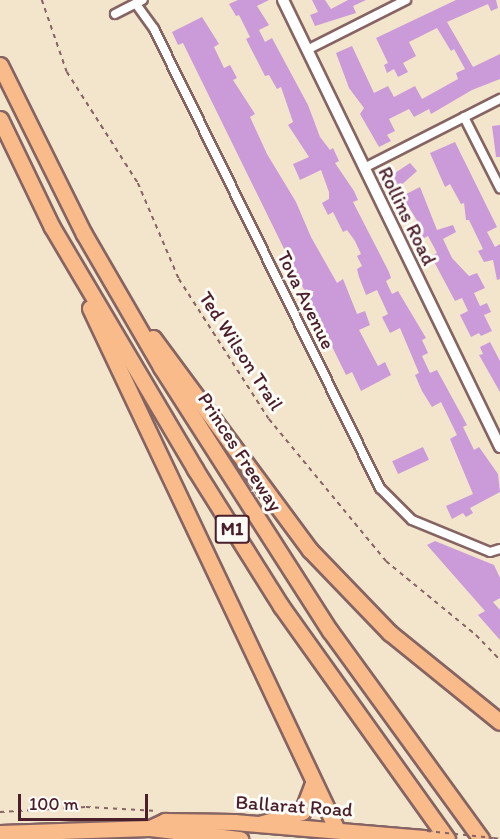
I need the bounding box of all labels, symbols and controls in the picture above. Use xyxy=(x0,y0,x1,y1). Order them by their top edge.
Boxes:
street label: Rollins Road xyxy=(373,163,441,269)
street label: Tova Avenue xyxy=(272,247,340,353)
street label: Ted Wilson Trail xyxy=(194,287,288,415)
street label: Princes Freeway xyxy=(192,388,288,516)
road number: M1 xyxy=(214,514,250,544)
scale bar xyxy=(21,782,152,820)
street label: Ballarat Road xyxy=(234,790,354,822)
text: 100 m xyxy=(29,793,79,815)

